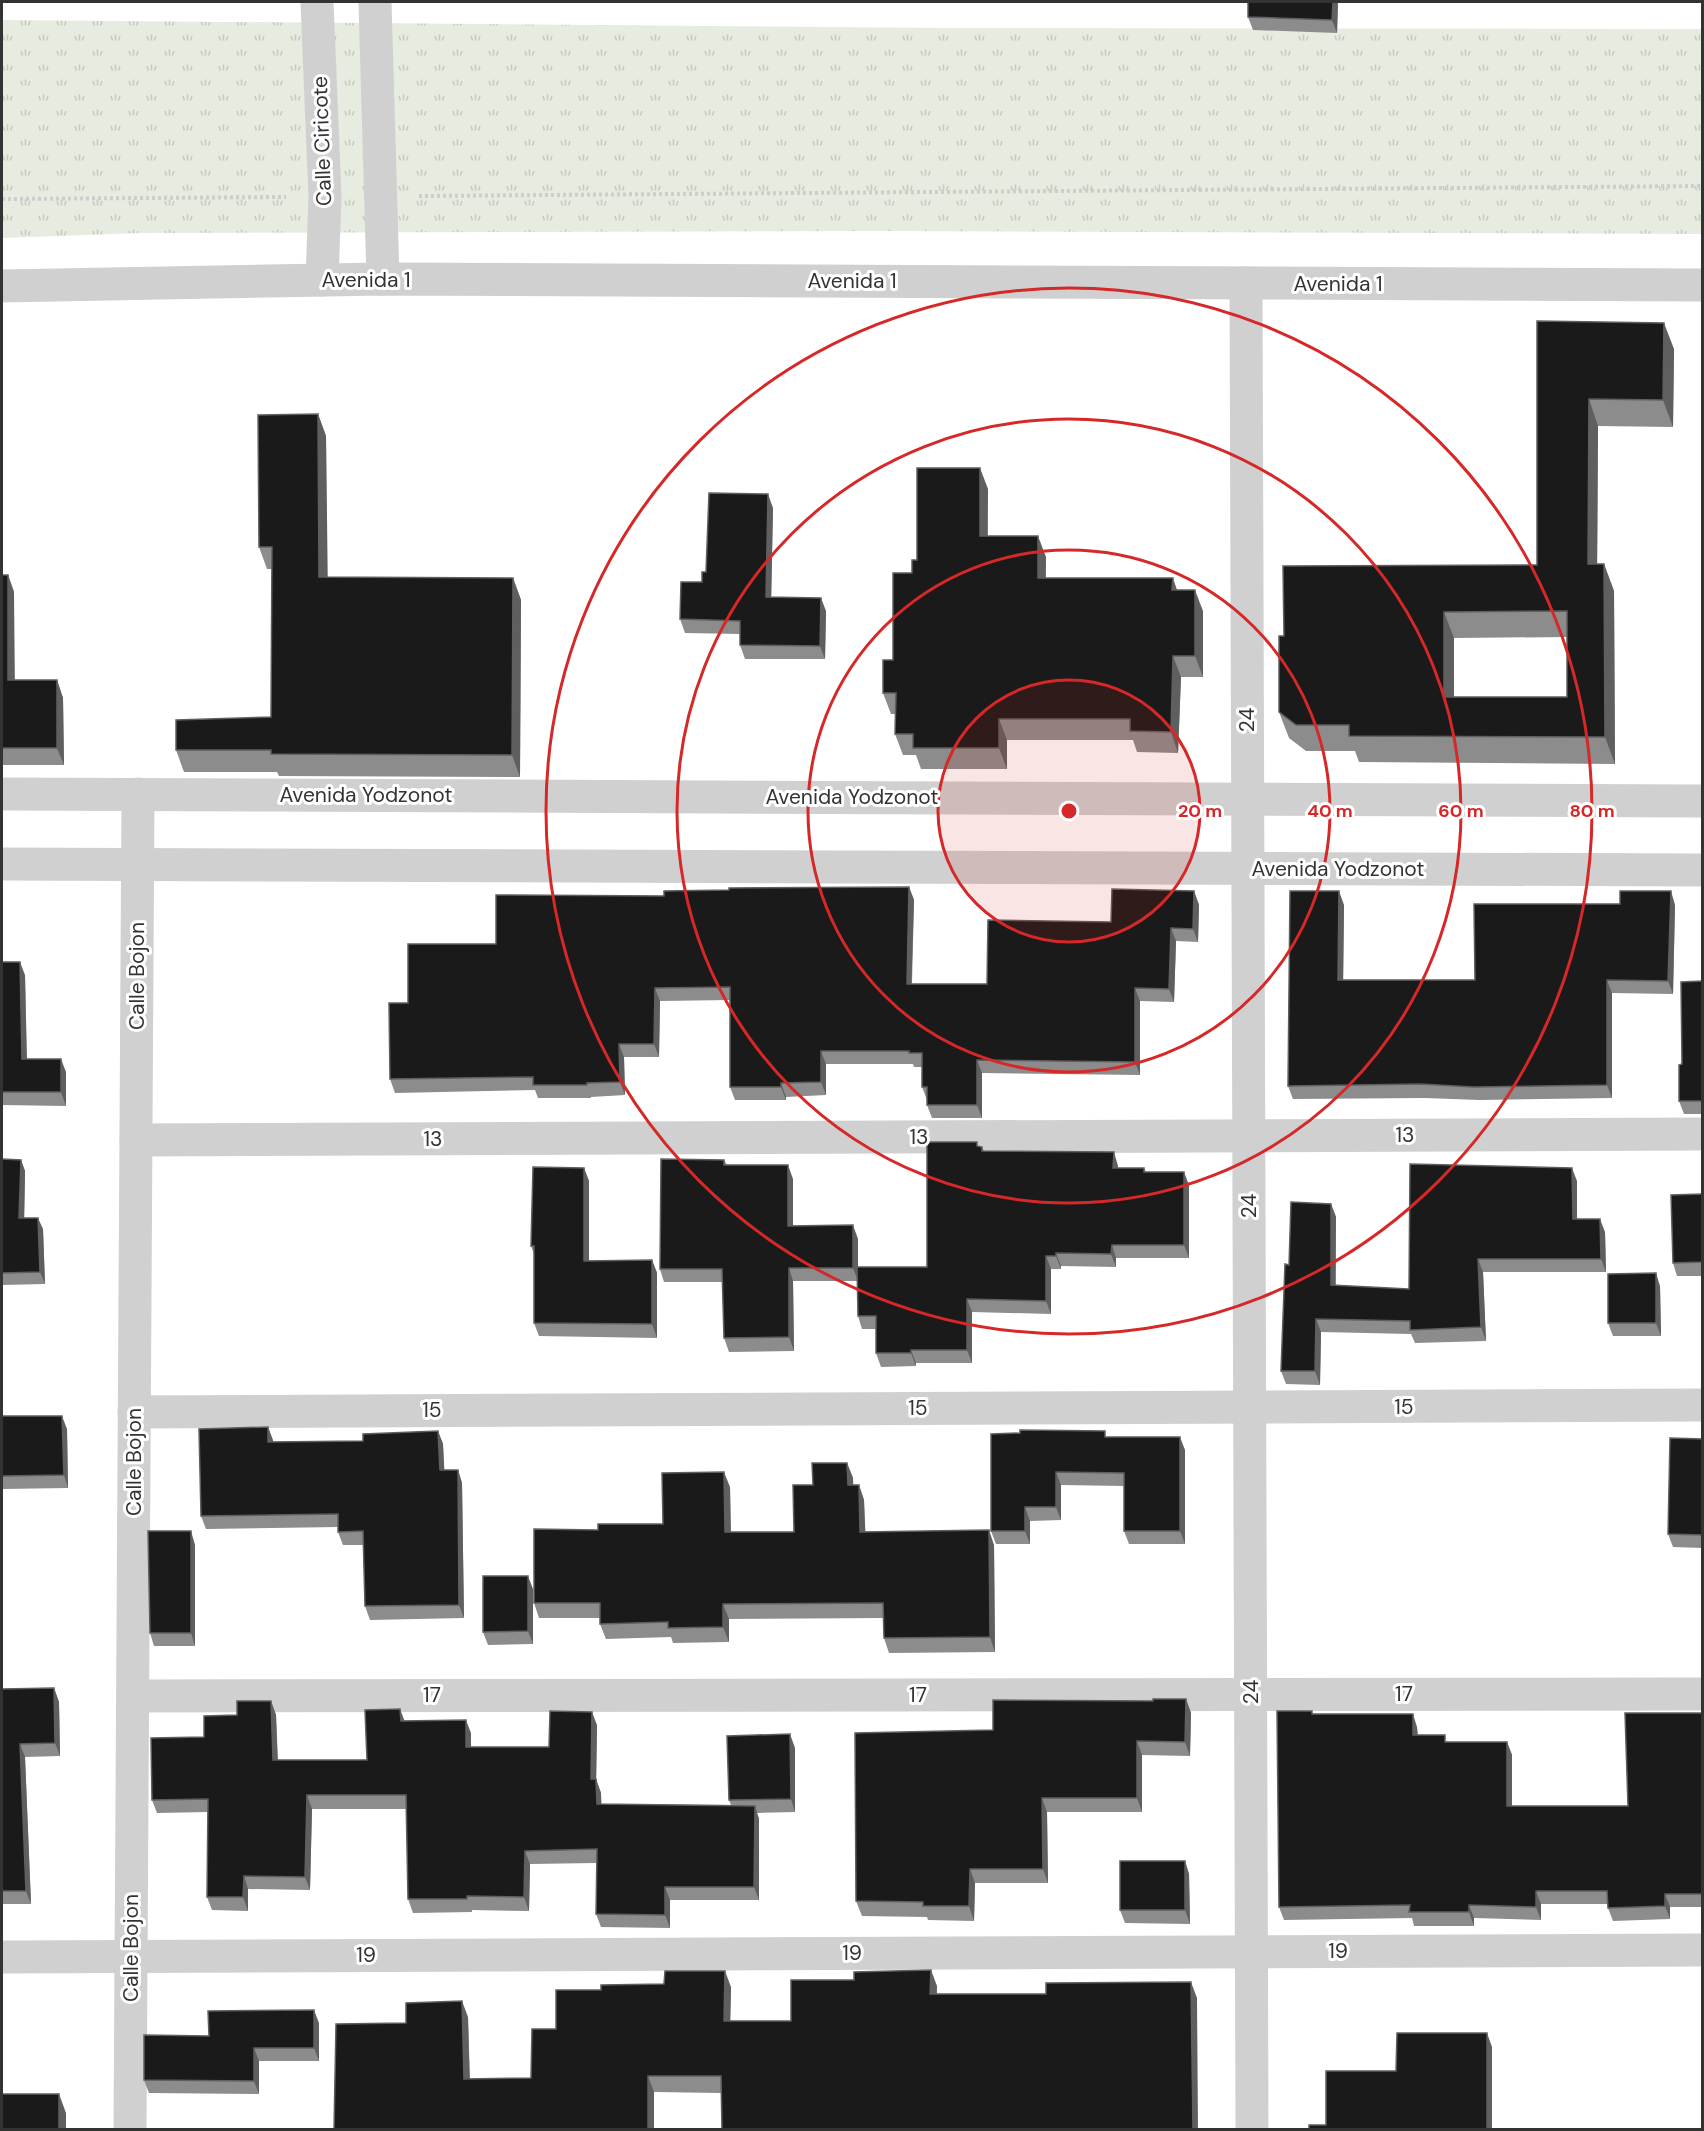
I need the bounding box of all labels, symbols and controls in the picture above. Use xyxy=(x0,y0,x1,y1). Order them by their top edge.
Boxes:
street label: Calle Ciricote xyxy=(306,75,338,207)
street label: Avenida 1 xyxy=(321,266,411,294)
street label: Avenida 1 xyxy=(807,267,897,295)
street label: Avenida 1 xyxy=(1293,270,1383,298)
street label: 24 xyxy=(1233,708,1261,732)
street label: Avenida Yodzonot xyxy=(280,781,452,809)
street label: Avenida Yodzonot xyxy=(766,783,938,811)
text: 20 m xyxy=(1178,799,1222,823)
text: 40 m xyxy=(1307,799,1353,823)
text: 60 m xyxy=(1438,799,1484,823)
text: 80 m xyxy=(1569,799,1615,823)
centre of rings xyxy=(1059,801,1079,821)
street label: Avenida Yodzonot xyxy=(1252,855,1424,883)
street label: Calle Bojon xyxy=(123,922,151,1030)
street label: 13 xyxy=(1396,1121,1414,1149)
street label: 13 xyxy=(910,1123,928,1151)
street label: 13 xyxy=(424,1125,442,1153)
street label: 24 xyxy=(1235,1194,1263,1218)
street label: 15 xyxy=(1394,1393,1414,1421)
street label: 15 xyxy=(908,1394,928,1422)
street label: 15 xyxy=(422,1396,442,1424)
street label: Calle Bojon xyxy=(120,1408,148,1516)
street label: 24 xyxy=(1237,1680,1265,1704)
street label: 17 xyxy=(1395,1680,1413,1708)
street label: 17 xyxy=(423,1681,441,1709)
street label: 17 xyxy=(909,1681,927,1709)
street label: Calle Bojon xyxy=(117,1894,145,2002)
street label: 19 xyxy=(1328,1937,1348,1965)
street label: 19 xyxy=(842,1939,862,1967)
street label: 19 xyxy=(356,1941,376,1969)

